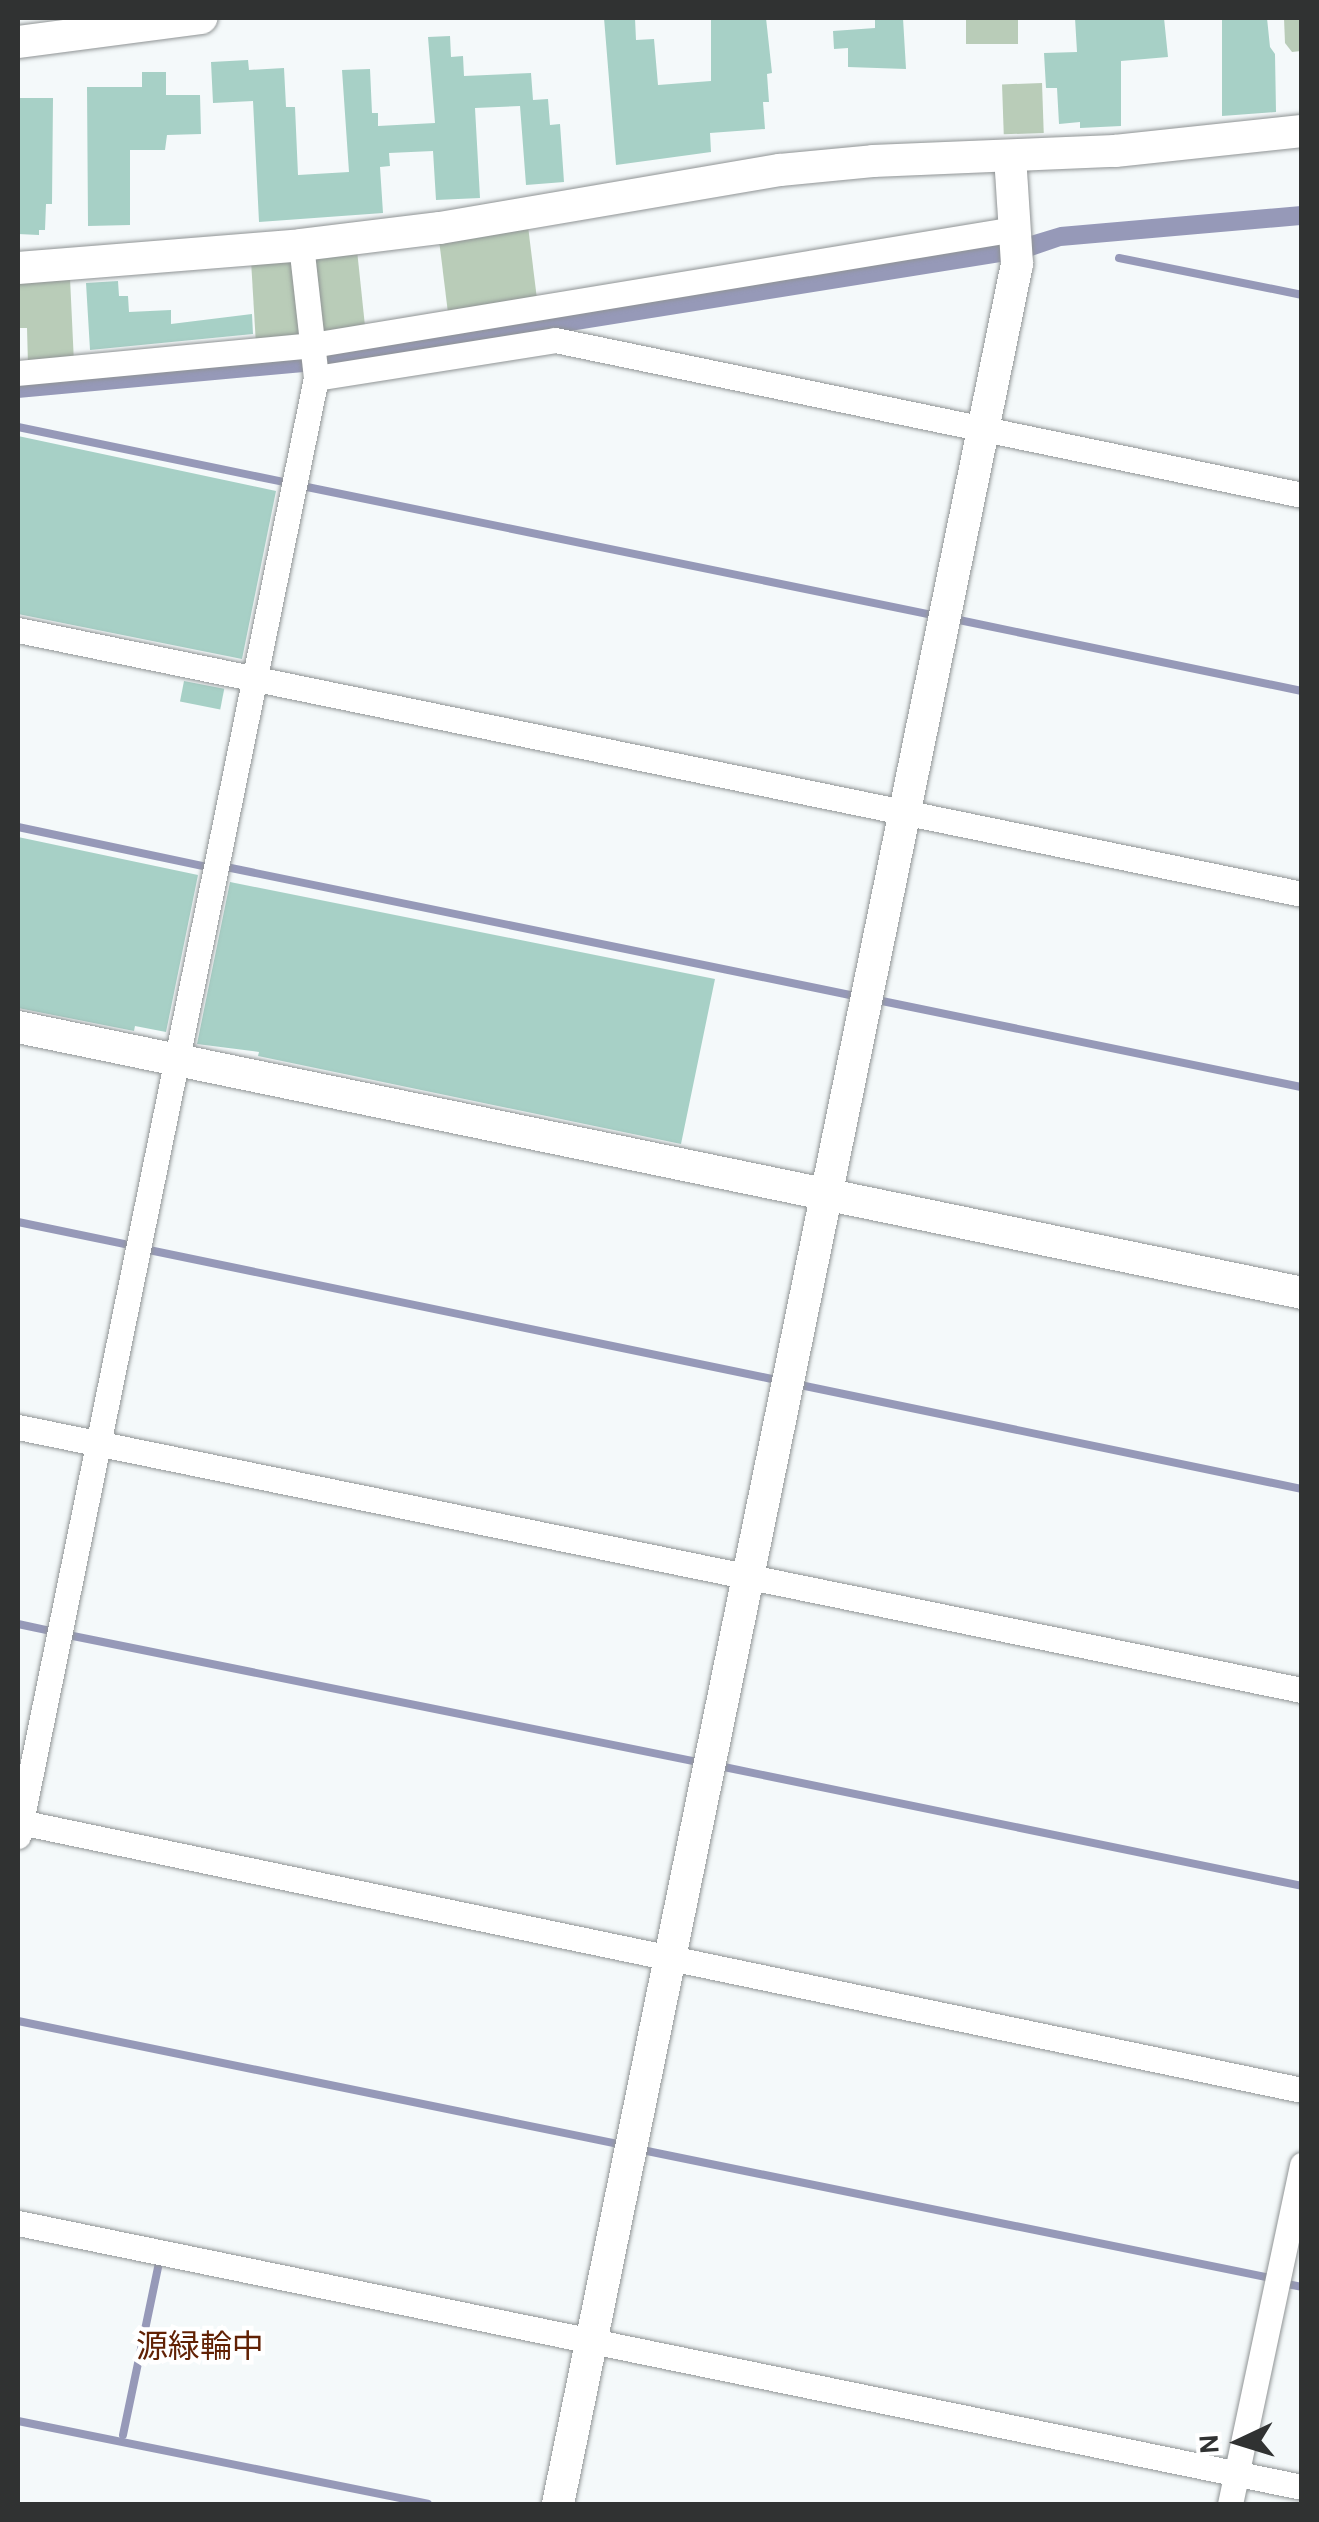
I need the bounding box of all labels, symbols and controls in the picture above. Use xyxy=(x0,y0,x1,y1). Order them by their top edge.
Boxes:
district label: 源緑輪中 xyxy=(136,2328,264,2366)
north arrow xyxy=(1189,2392,1289,2492)
text: N xyxy=(1191,2433,1226,2455)

